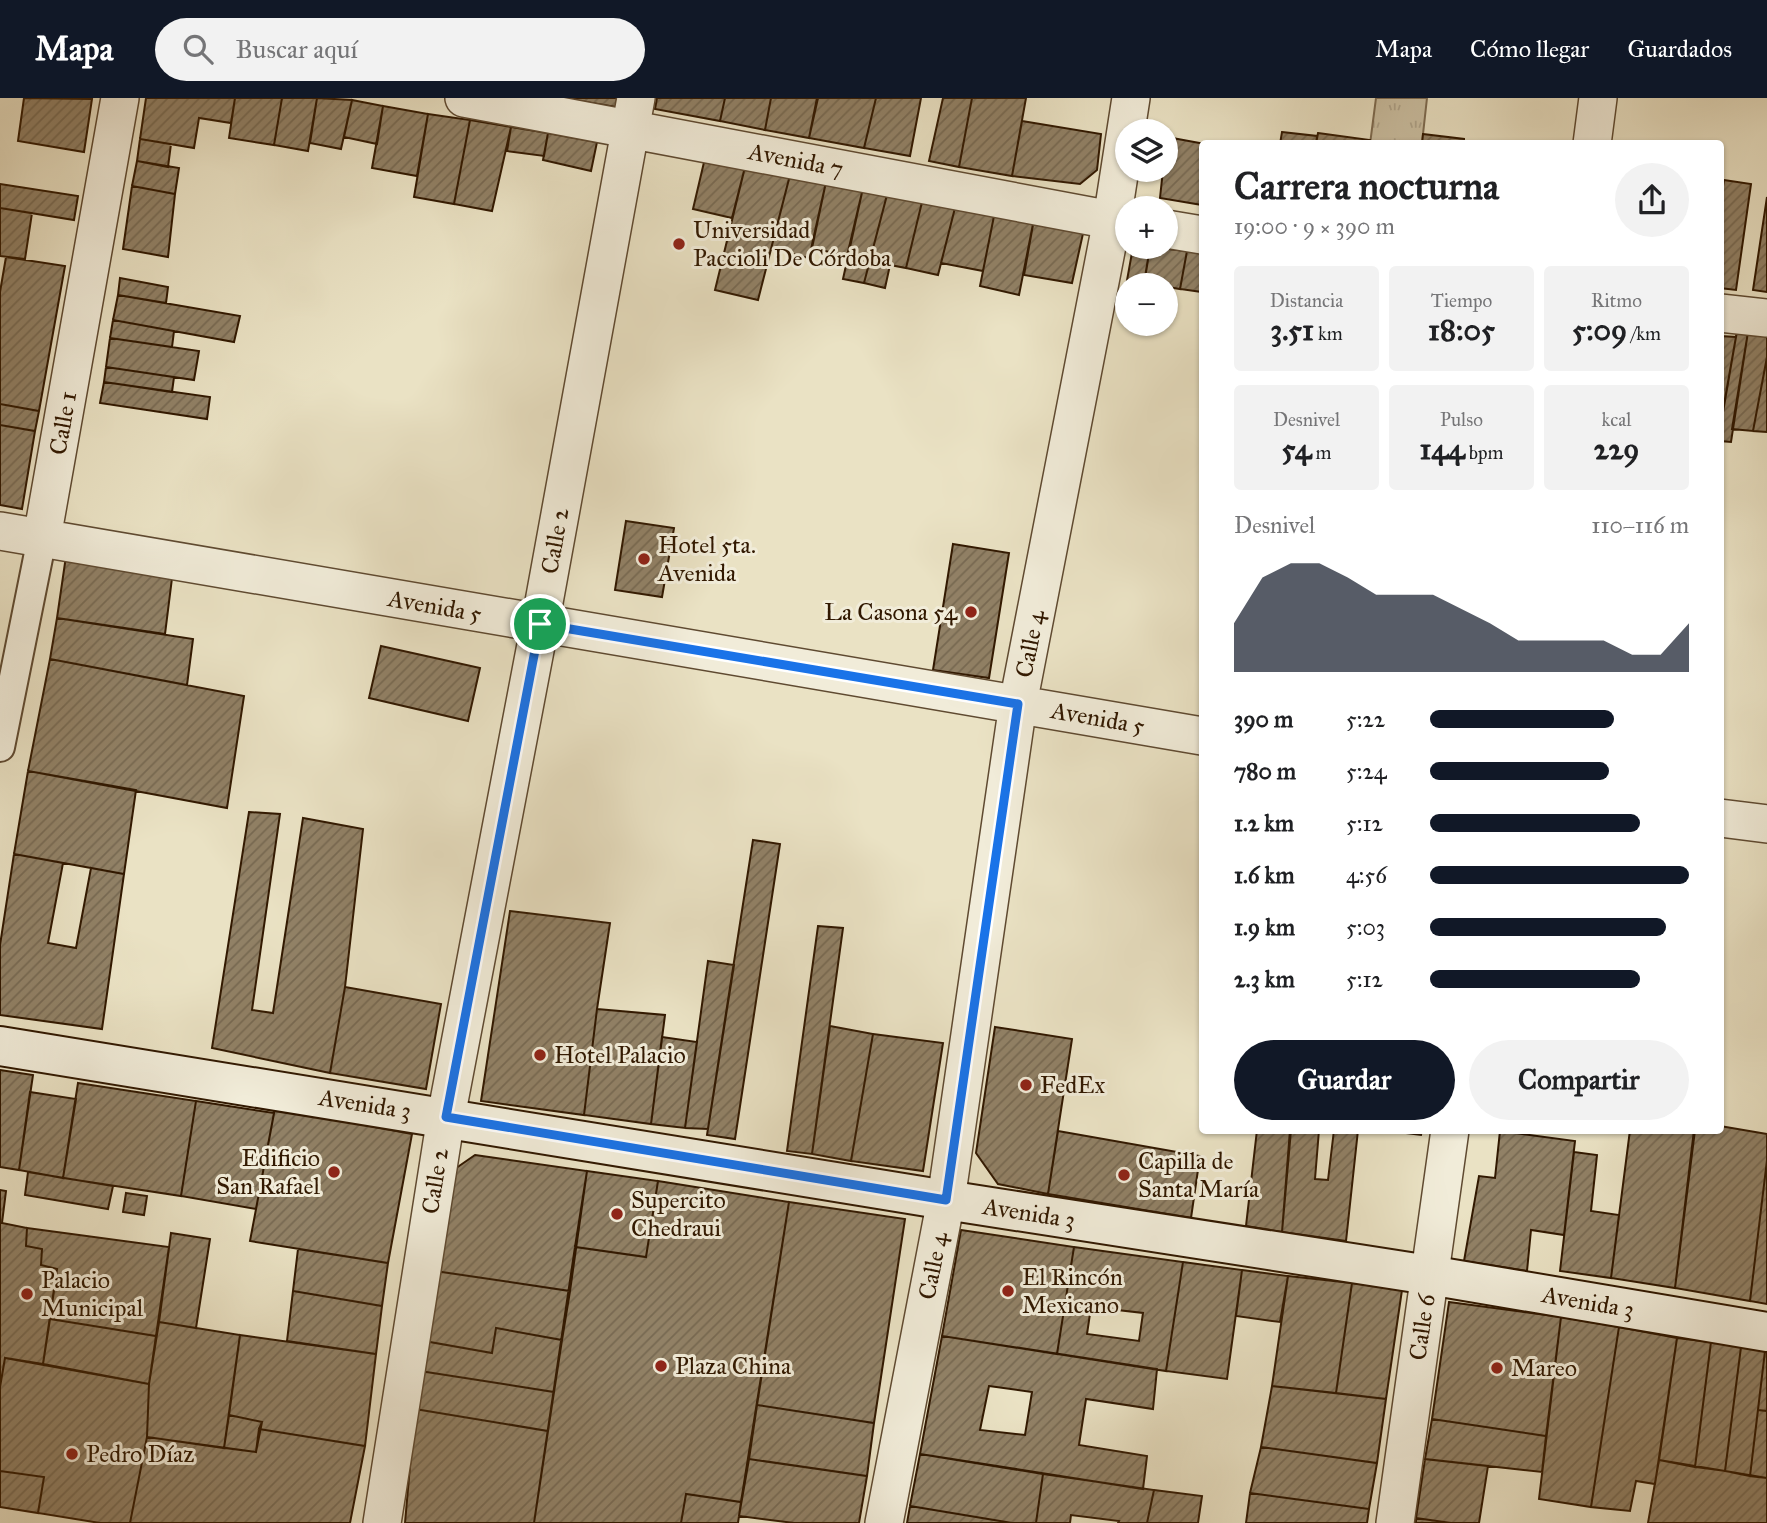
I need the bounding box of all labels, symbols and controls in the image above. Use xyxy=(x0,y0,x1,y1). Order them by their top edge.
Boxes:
search box xyxy=(155,18,645,81)
text: Mapa xyxy=(35,29,113,69)
icon: search xyxy=(179,30,217,68)
text: Buscar aquí xyxy=(235,33,358,65)
text: Mapa xyxy=(1375,34,1432,64)
text: Cómo llegar xyxy=(1470,34,1589,64)
text: Guardados xyxy=(1627,34,1732,64)
map controls xyxy=(1115,119,1178,336)
button: layers xyxy=(1115,119,1178,182)
street label: Avenida 7 xyxy=(745,136,846,184)
text: Carrera nocturna xyxy=(1234,163,1499,209)
button: share xyxy=(1615,163,1689,237)
button: + xyxy=(1115,196,1178,259)
text: 19:00 · 9 × 390 m xyxy=(1234,212,1395,240)
place label: Universidad Paccioli De Córdoba xyxy=(693,215,892,273)
marker: Universidad Paccioli De Córdoba xyxy=(671,236,687,252)
button: − xyxy=(1115,273,1178,336)
text: Distancia xyxy=(1270,289,1343,312)
text: Tiempo xyxy=(1431,289,1492,312)
text: Ritmo xyxy=(1591,289,1642,312)
text: 3.51 xyxy=(1270,312,1314,348)
text: 18:05 xyxy=(1428,312,1495,348)
text: 5:09 xyxy=(1572,312,1627,348)
text: km xyxy=(1314,322,1343,345)
text: /km xyxy=(1627,322,1661,345)
street label: Calle 1 xyxy=(43,389,83,457)
text: Desnivel xyxy=(1273,408,1340,431)
text: Pulso xyxy=(1440,408,1483,431)
text: kcal xyxy=(1602,408,1631,431)
text: 54 xyxy=(1282,431,1311,467)
text: 144 xyxy=(1420,431,1465,467)
text: 229 xyxy=(1594,431,1639,467)
text: m xyxy=(1311,441,1331,464)
text: bpm xyxy=(1465,441,1504,464)
street label: Calle 2 xyxy=(534,506,576,576)
text: Desnivel xyxy=(1234,511,1315,539)
text: 110–116 m xyxy=(1591,511,1689,539)
place label: Hotel 5ta. Avenida xyxy=(657,530,756,588)
marker: Hotel 5ta. Avenida xyxy=(636,551,652,567)
street label: Avenida 5 xyxy=(385,583,484,629)
pin xyxy=(510,594,570,654)
place label: La Casona 54 xyxy=(824,597,958,627)
marker: La Casona 54 xyxy=(963,604,979,620)
icon: arrive xyxy=(521,605,559,643)
street label: Calle 4 xyxy=(1009,607,1051,680)
street label: Avenida 5 xyxy=(1048,695,1147,741)
text: 390 m xyxy=(1234,705,1293,733)
text: 5:22 xyxy=(1346,705,1385,733)
text: 780 m xyxy=(1234,757,1296,785)
text: 5:24 xyxy=(1346,757,1387,785)
text: 1.2 km xyxy=(1234,809,1294,837)
text: 5:12 xyxy=(1346,809,1383,837)
text: 1.6 km xyxy=(1234,861,1295,889)
text: 4:56 xyxy=(1346,861,1387,889)
text: 1.9 km xyxy=(1234,913,1295,941)
text: 5:03 xyxy=(1346,913,1385,941)
text: 2.3 km xyxy=(1234,965,1295,993)
text: 5:12 xyxy=(1346,965,1383,993)
place label: Hotel Palacio xyxy=(554,1040,686,1070)
button: Guardar xyxy=(1234,1040,1455,1120)
button: Compartir xyxy=(1469,1040,1689,1120)
marker: Hotel Palacio xyxy=(532,1047,548,1063)
place label: FedEx xyxy=(1040,1070,1105,1100)
marker: FedEx xyxy=(1018,1077,1034,1093)
street label: Avenida 3 xyxy=(316,1082,413,1126)
place label: Edificio San Rafael xyxy=(216,1143,321,1201)
street label: Calle 2 xyxy=(415,1146,455,1216)
place label: Capilla de Santa María xyxy=(1138,1146,1260,1204)
marker: Edificio San Rafael xyxy=(326,1164,342,1180)
marker: Capilla de Santa María xyxy=(1116,1167,1132,1183)
place label: Supercito Chedraui xyxy=(631,1185,726,1243)
street label: Avenida 3 xyxy=(980,1191,1077,1235)
marker: Supercito Chedraui xyxy=(609,1206,625,1222)
street label: Calle 4 xyxy=(912,1229,954,1302)
place label: El Rincón Mexicano xyxy=(1022,1262,1123,1320)
place label: Palacio Municipal xyxy=(41,1265,144,1323)
street label: Avenida 3 xyxy=(1539,1279,1636,1325)
marker: El Rincón Mexicano xyxy=(1000,1283,1016,1299)
marker: Palacio Municipal xyxy=(19,1286,35,1302)
street label: Calle 6 xyxy=(1402,1291,1442,1362)
place label: Plaza China xyxy=(675,1351,792,1381)
place label: Mareo xyxy=(1511,1353,1577,1383)
marker: Plaza China xyxy=(653,1358,669,1374)
marker: Mareo xyxy=(1489,1360,1505,1376)
place label: Pedro Díaz xyxy=(86,1439,194,1469)
marker: Pedro Díaz xyxy=(64,1446,80,1462)

